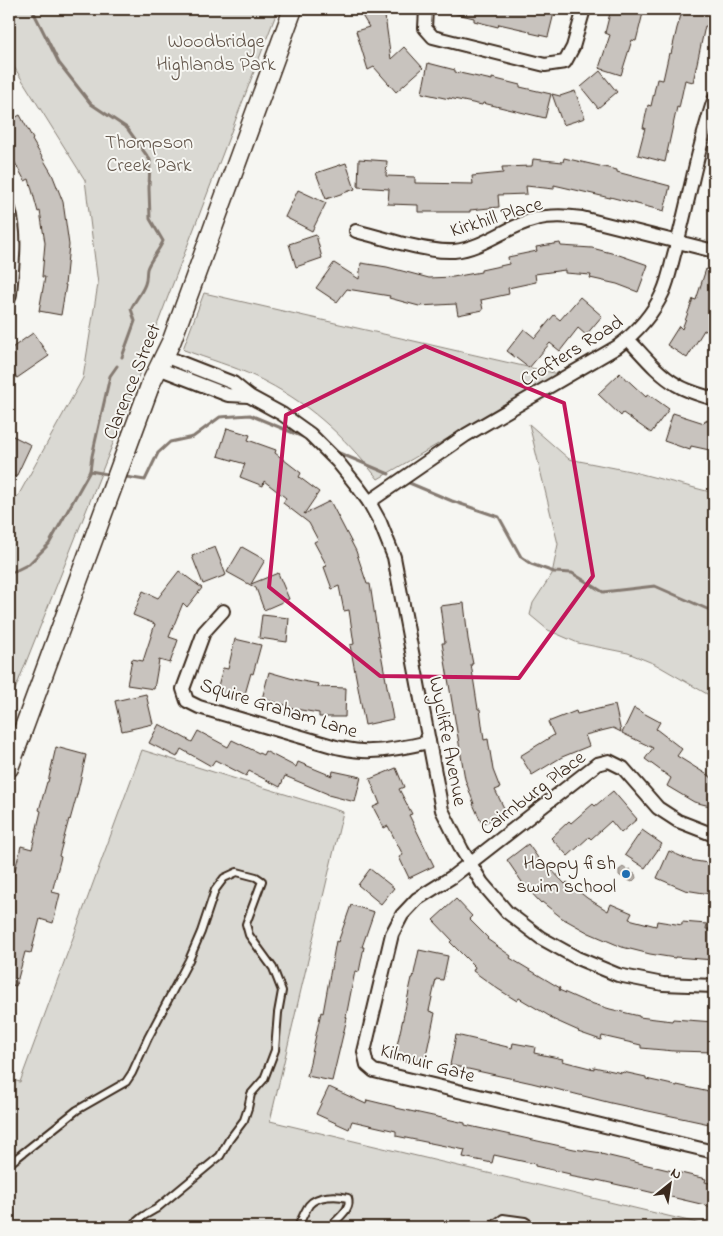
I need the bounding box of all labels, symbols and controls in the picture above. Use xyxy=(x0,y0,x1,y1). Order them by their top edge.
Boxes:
park label: Woodbridge Highlands Park xyxy=(156,28,276,81)
park label: Thompson Creek Park xyxy=(105,129,193,181)
street label: Kirkhill Place xyxy=(447,191,547,246)
street label: Crofters Road xyxy=(515,309,629,395)
street label: Clarence Street xyxy=(97,319,170,445)
street label: Squire Graham Lane xyxy=(196,672,361,747)
street label: Wycliffe Avenue xyxy=(420,674,473,809)
street label: Cairnburg Place xyxy=(474,744,593,844)
place label: Happy fish swim school xyxy=(516,850,616,902)
marker: Happy fish swim school xyxy=(620,868,632,880)
street label: Kilmuir Gate xyxy=(377,1037,478,1092)
north arrow xyxy=(646,1158,696,1208)
text: N xyxy=(666,1163,685,1185)

